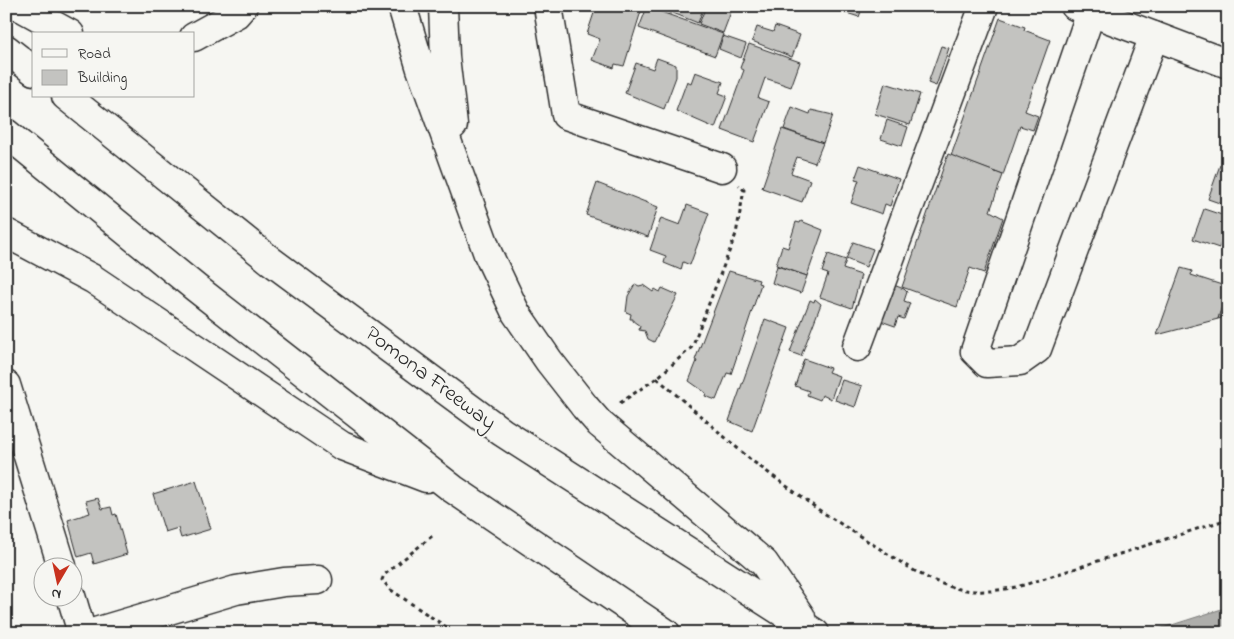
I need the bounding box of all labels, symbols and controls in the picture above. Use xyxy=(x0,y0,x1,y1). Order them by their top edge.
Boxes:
legend xyxy=(32,32,195,98)
text: Road xyxy=(78,43,111,65)
text: Building xyxy=(77,67,127,90)
street label: Pomona Freeway xyxy=(357,319,502,440)
north arrow xyxy=(32,556,82,606)
text: N xyxy=(50,582,63,604)

